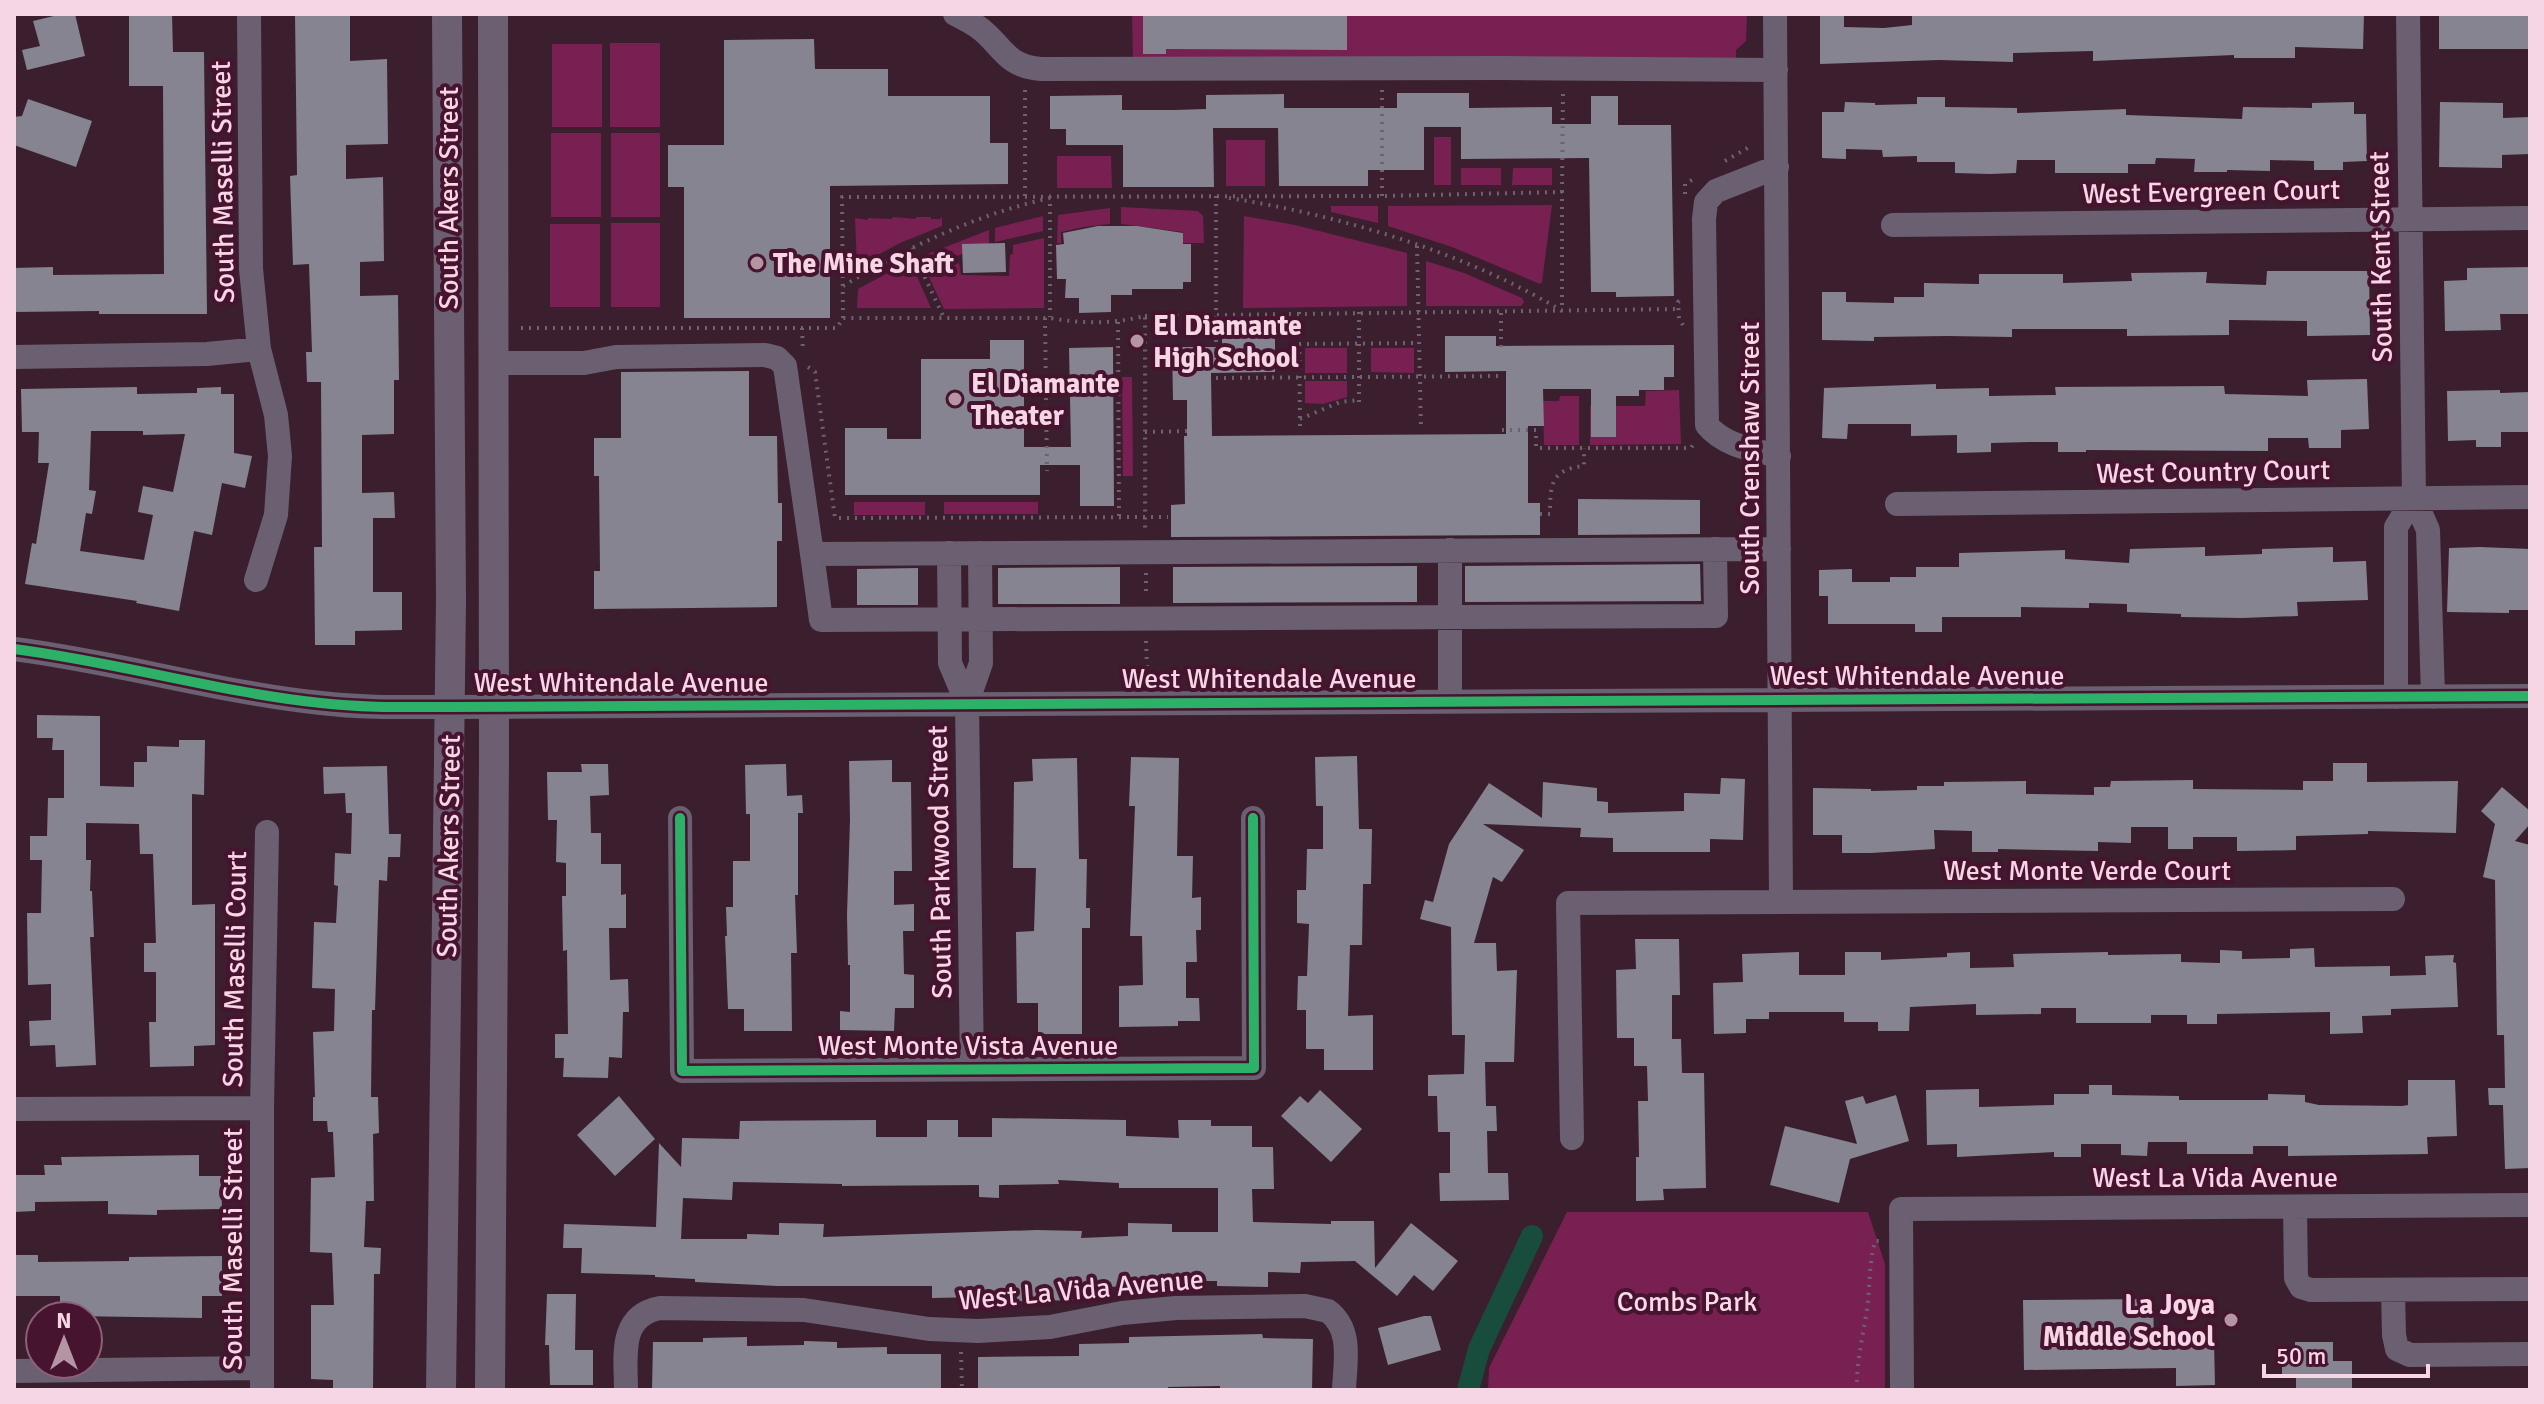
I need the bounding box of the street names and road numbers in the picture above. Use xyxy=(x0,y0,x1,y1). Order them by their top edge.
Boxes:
street label: South Maselli Street xyxy=(204,60,242,303)
street label: South Akers Street xyxy=(432,86,466,309)
street label: South Kent Street xyxy=(2362,151,2400,363)
street label: West Evergreen Court xyxy=(2082,173,2341,211)
street label: South Crenshaw Street xyxy=(1733,321,1767,595)
street label: West Country Court xyxy=(2096,453,2331,491)
street label: West Whitendale Avenue xyxy=(1770,659,2064,693)
street label: West Whitendale Avenue xyxy=(1122,662,1416,696)
street label: West Whitendale Avenue xyxy=(474,666,768,700)
street label: South Parkwood Street xyxy=(921,725,959,999)
street label: South Akers Street xyxy=(430,734,468,958)
street label: South Maselli Court xyxy=(216,850,254,1088)
street label: West Monte Verde Court xyxy=(1943,854,2231,888)
street label: West Monte Vista Avenue xyxy=(818,1029,1118,1063)
street label: South Maselli Street xyxy=(216,1128,250,1370)
street label: West La Vida Avenue xyxy=(2092,1161,2338,1195)
street label: West La Vida Avenue xyxy=(957,1262,1205,1318)

